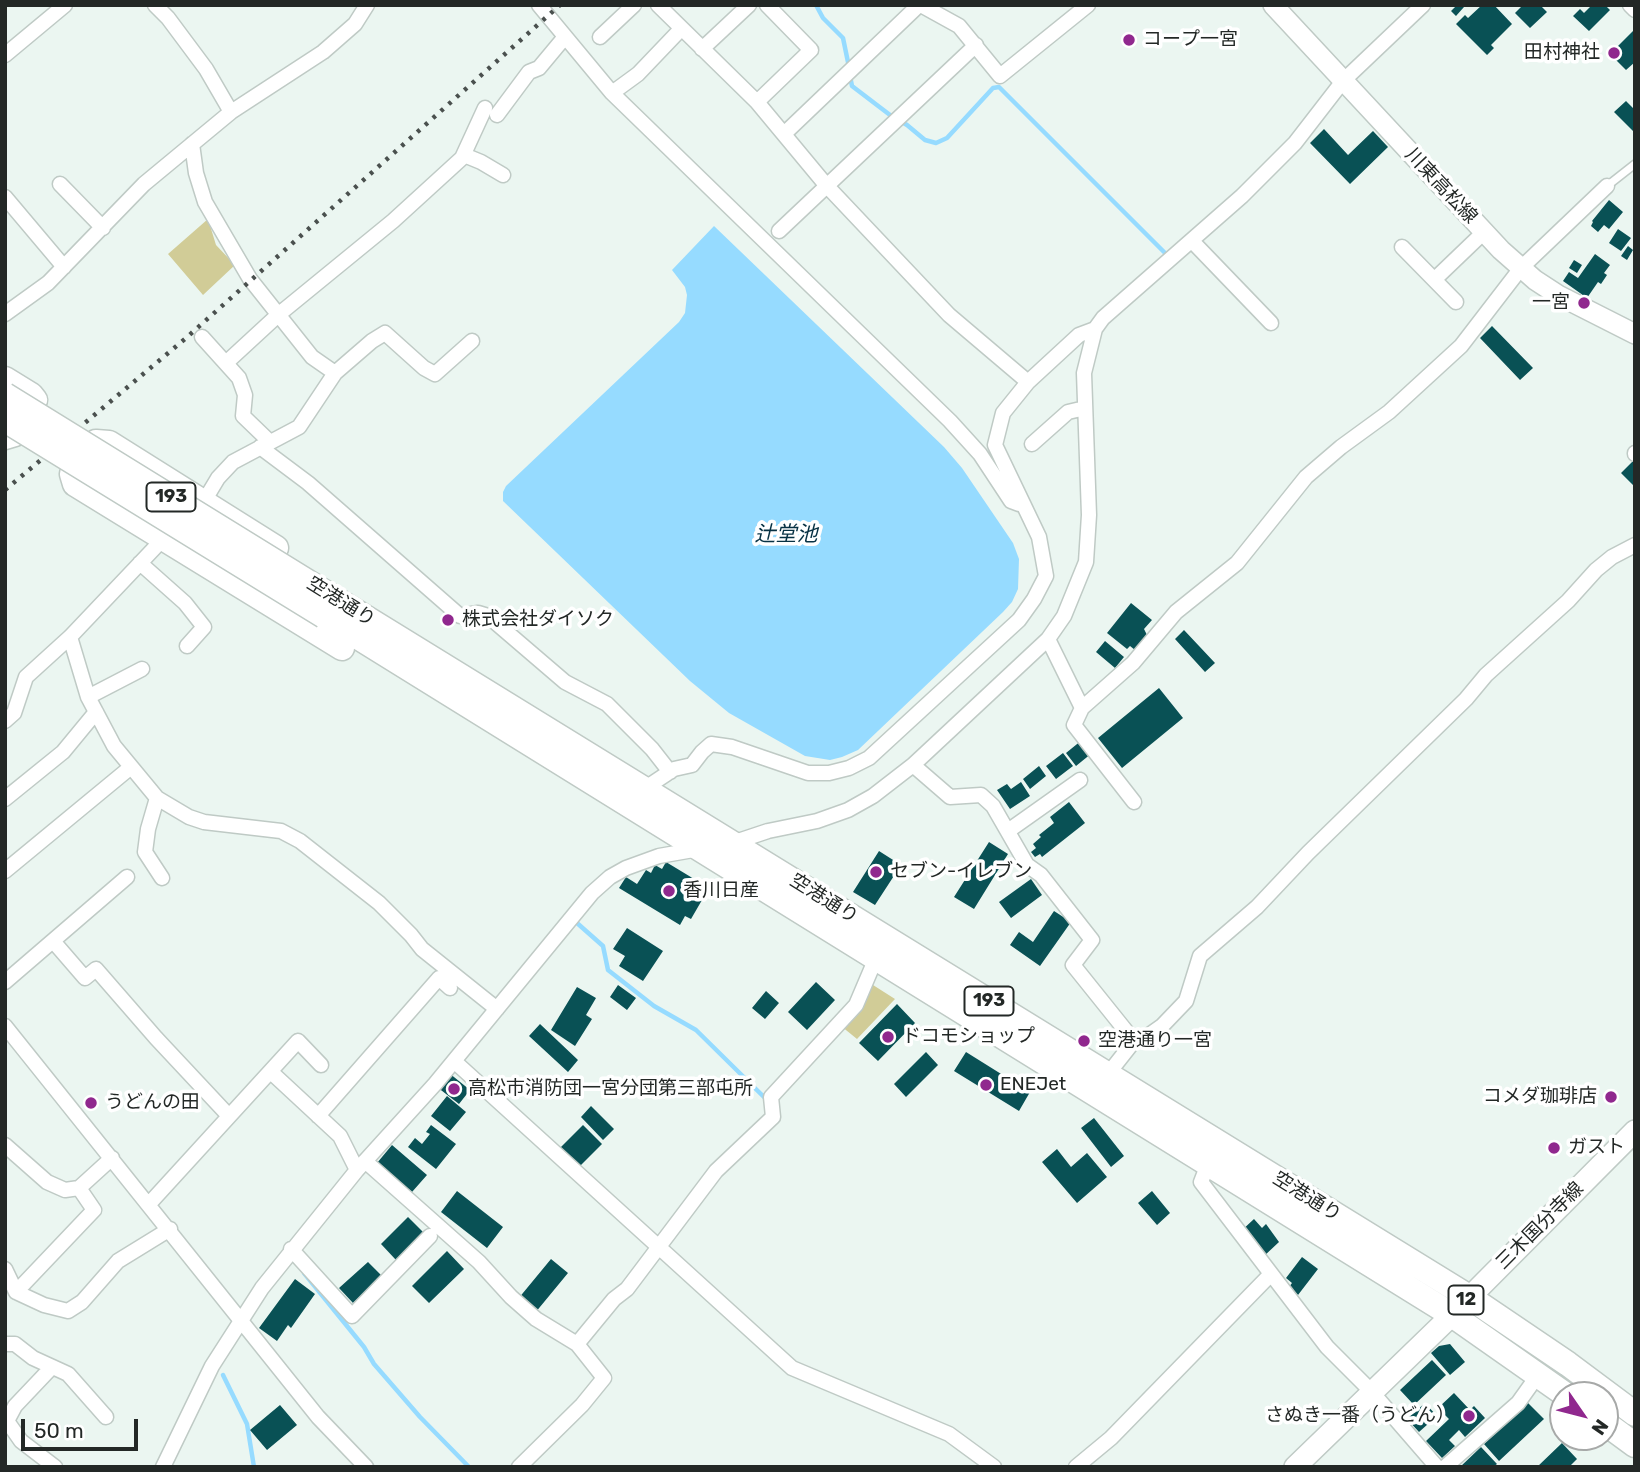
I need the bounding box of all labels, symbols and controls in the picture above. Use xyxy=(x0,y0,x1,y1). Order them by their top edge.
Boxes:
place label: コープ一宮 xyxy=(1143,29,1238,51)
marker: コープ一宮 xyxy=(1121,32,1137,48)
place label: 田村神社 xyxy=(1524,42,1600,64)
marker: 田村神社 xyxy=(1606,45,1622,61)
street label: 川東高松線 xyxy=(1400,143,1482,229)
place label: 一宮 xyxy=(1532,292,1570,314)
marker: 一宮 xyxy=(1576,295,1592,311)
road number: 193 xyxy=(146,482,196,512)
water label: 辻堂池 xyxy=(755,522,817,548)
street label: 空港通り xyxy=(303,572,379,632)
place label: 株式会社ダイソク xyxy=(462,609,614,631)
marker: 株式会社ダイソク xyxy=(440,612,456,628)
place label: セブン-イレブン xyxy=(890,861,1032,883)
marker: セブン-イレブン xyxy=(868,864,884,880)
street label: 空港通り xyxy=(786,869,862,929)
place label: 香川日産 xyxy=(683,880,759,902)
marker: 香川日産 xyxy=(661,883,677,899)
road number: 193 xyxy=(964,986,1014,1016)
place label: ドコモショップ xyxy=(902,1026,1035,1048)
marker: ドコモショップ xyxy=(880,1029,896,1045)
place label: 空港通り一宮 xyxy=(1098,1030,1212,1052)
marker: 空港通り一宮 xyxy=(1076,1033,1092,1049)
place label: ENEJet xyxy=(1000,1074,1066,1096)
marker: ENEJet xyxy=(978,1077,994,1093)
place label: 高松市消防団一宮分団第三部屯所 xyxy=(468,1078,753,1100)
marker: 高松市消防団一宮分団第三部屯所 xyxy=(446,1081,462,1097)
place label: コメダ珈琲店 xyxy=(1483,1086,1597,1108)
marker: コメダ珈琲店 xyxy=(1603,1089,1619,1105)
place label: うどんの田 xyxy=(105,1092,200,1114)
marker: うどんの田 xyxy=(83,1095,99,1111)
place label: ガスト xyxy=(1568,1137,1625,1159)
marker: ガスト xyxy=(1546,1140,1562,1156)
street label: 空港通り xyxy=(1269,1167,1345,1227)
street label: 三木国分寺線 xyxy=(1492,1178,1588,1274)
road number: 12 xyxy=(1448,1286,1484,1315)
north arrow xyxy=(1549,1381,1619,1451)
place label: さぬき一番（うどん） xyxy=(1265,1405,1455,1427)
scale bar xyxy=(24,1406,142,1450)
marker: さぬき一番（うどん） xyxy=(1461,1408,1477,1424)
text: N xyxy=(1587,1415,1613,1439)
text: 50 m xyxy=(34,1418,84,1443)

